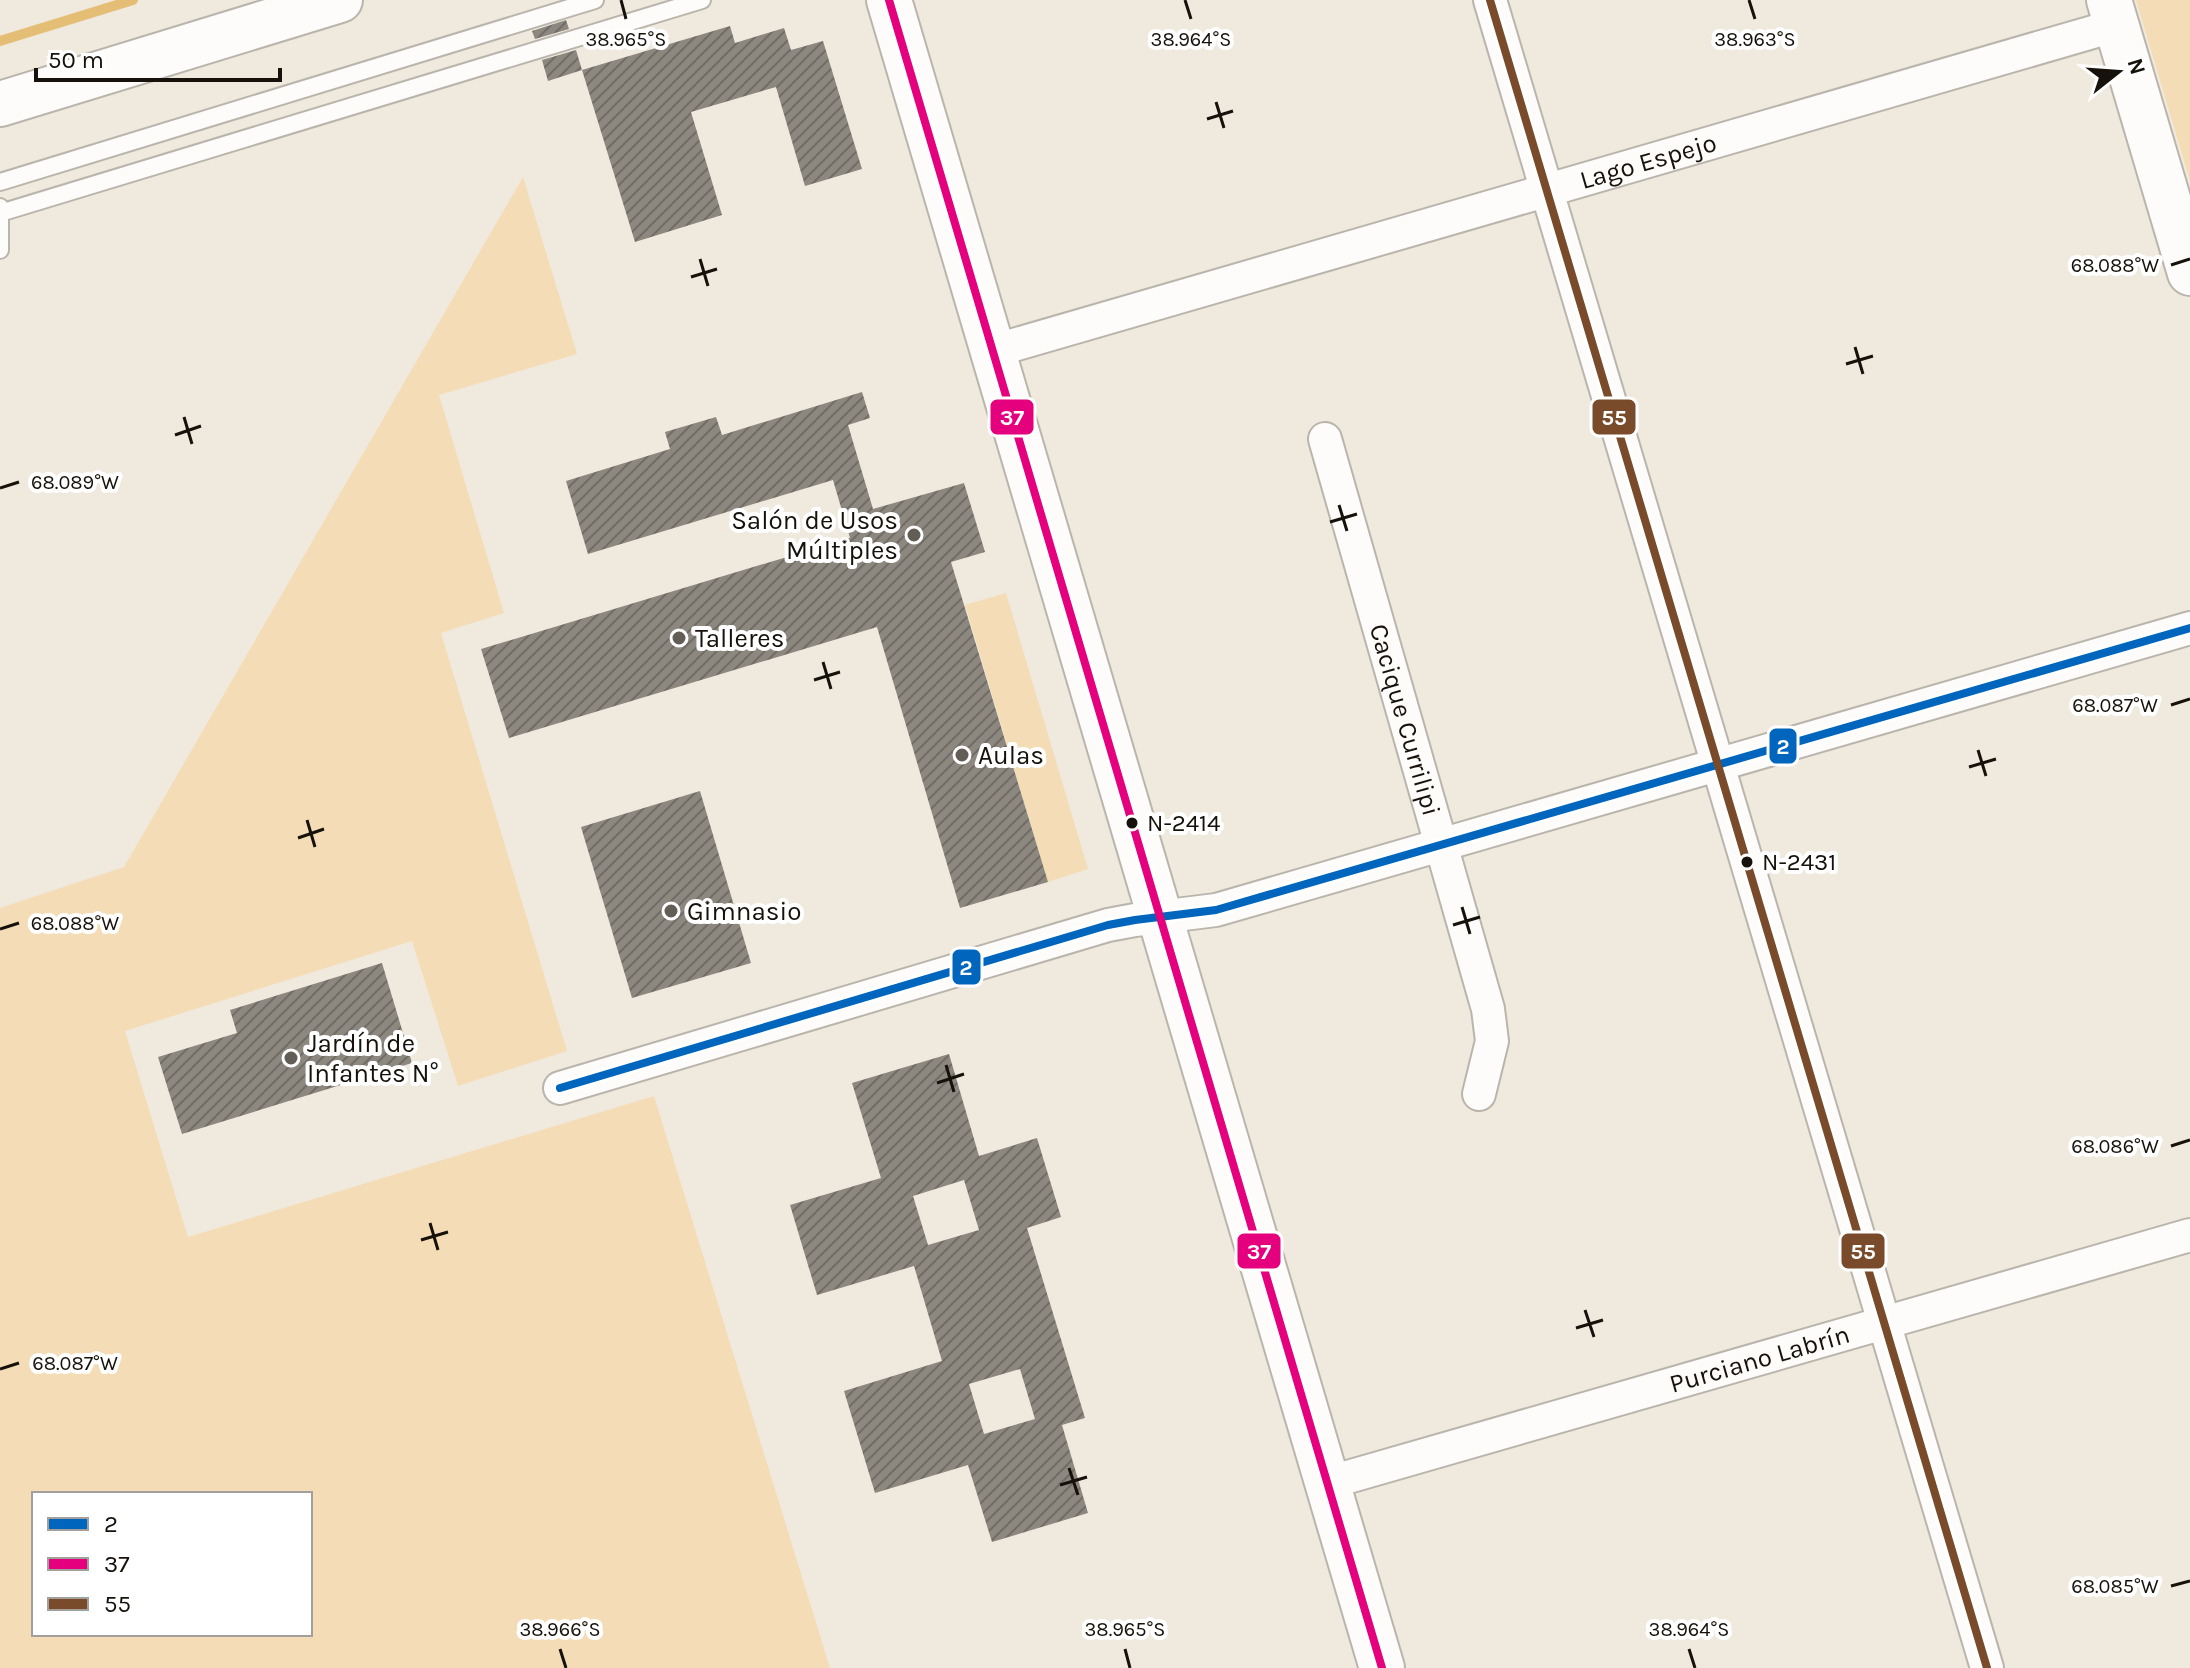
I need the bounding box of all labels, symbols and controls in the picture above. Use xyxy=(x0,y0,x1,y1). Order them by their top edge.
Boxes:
text: 38.965°S xyxy=(586,28,666,51)
text: 38.964°S xyxy=(1151,28,1231,51)
text: 38.963°S xyxy=(1714,28,1796,51)
scale bar xyxy=(36,32,280,82)
north arrow xyxy=(2078,32,2158,112)
text: 50 m xyxy=(48,46,104,74)
text: N xyxy=(2121,55,2151,78)
street label: Lago Espejo xyxy=(1576,127,1720,196)
text: 68.088°W xyxy=(2071,254,2159,277)
line badge: 37 xyxy=(989,398,1035,436)
line badge: 55 xyxy=(1591,398,1637,436)
text: 37 xyxy=(1000,405,1024,431)
text: 55 xyxy=(1601,405,1627,431)
text: 68.089°W xyxy=(31,471,119,494)
place label: Salón de Usos Múltiples xyxy=(731,505,898,566)
marker: Salón de Usos Múltiples xyxy=(905,526,923,544)
street label: Cacique Currilipi xyxy=(1363,620,1447,819)
place label: Talleres xyxy=(695,623,784,654)
marker: Talleres xyxy=(670,629,688,647)
text: 68.087°W xyxy=(2072,694,2158,717)
line badge: 2 xyxy=(1768,727,1798,765)
text: 2 xyxy=(1776,734,1790,760)
place label: Aulas xyxy=(978,740,1044,771)
marker: Aulas xyxy=(953,746,971,764)
place label: N-2414 xyxy=(1147,809,1220,837)
marker: N-2414 xyxy=(1124,815,1140,831)
place label: N-2431 xyxy=(1762,848,1836,876)
marker: N-2431 xyxy=(1739,854,1755,870)
place label: Gimnasio xyxy=(687,896,801,927)
marker: Gimnasio xyxy=(662,902,680,920)
text: 68.088°W xyxy=(31,912,119,935)
line badge: 2 xyxy=(951,948,982,986)
text: 2 xyxy=(959,955,973,981)
place label: Jardín de Infantes N° xyxy=(307,1028,438,1089)
marker: Jardín de Infantes N° xyxy=(282,1049,300,1067)
text: 68.086°W xyxy=(2071,1135,2159,1158)
line badge: 37 xyxy=(1236,1232,1282,1270)
line badge: 55 xyxy=(1840,1232,1886,1270)
text: 37 xyxy=(1247,1239,1271,1265)
text: 55 xyxy=(1850,1239,1876,1265)
street label: Purciano Labrín xyxy=(1666,1318,1853,1399)
text: 68.087°W xyxy=(32,1352,118,1375)
legend xyxy=(32,1492,312,1636)
text: 2 xyxy=(104,1510,118,1538)
text: 37 xyxy=(104,1550,129,1578)
text: 68.085°W xyxy=(2071,1575,2159,1598)
text: 55 xyxy=(104,1590,131,1618)
text: 38.966°S xyxy=(519,1618,601,1641)
text: 38.965°S xyxy=(1085,1618,1165,1641)
text: 38.964°S xyxy=(1649,1618,1729,1641)

